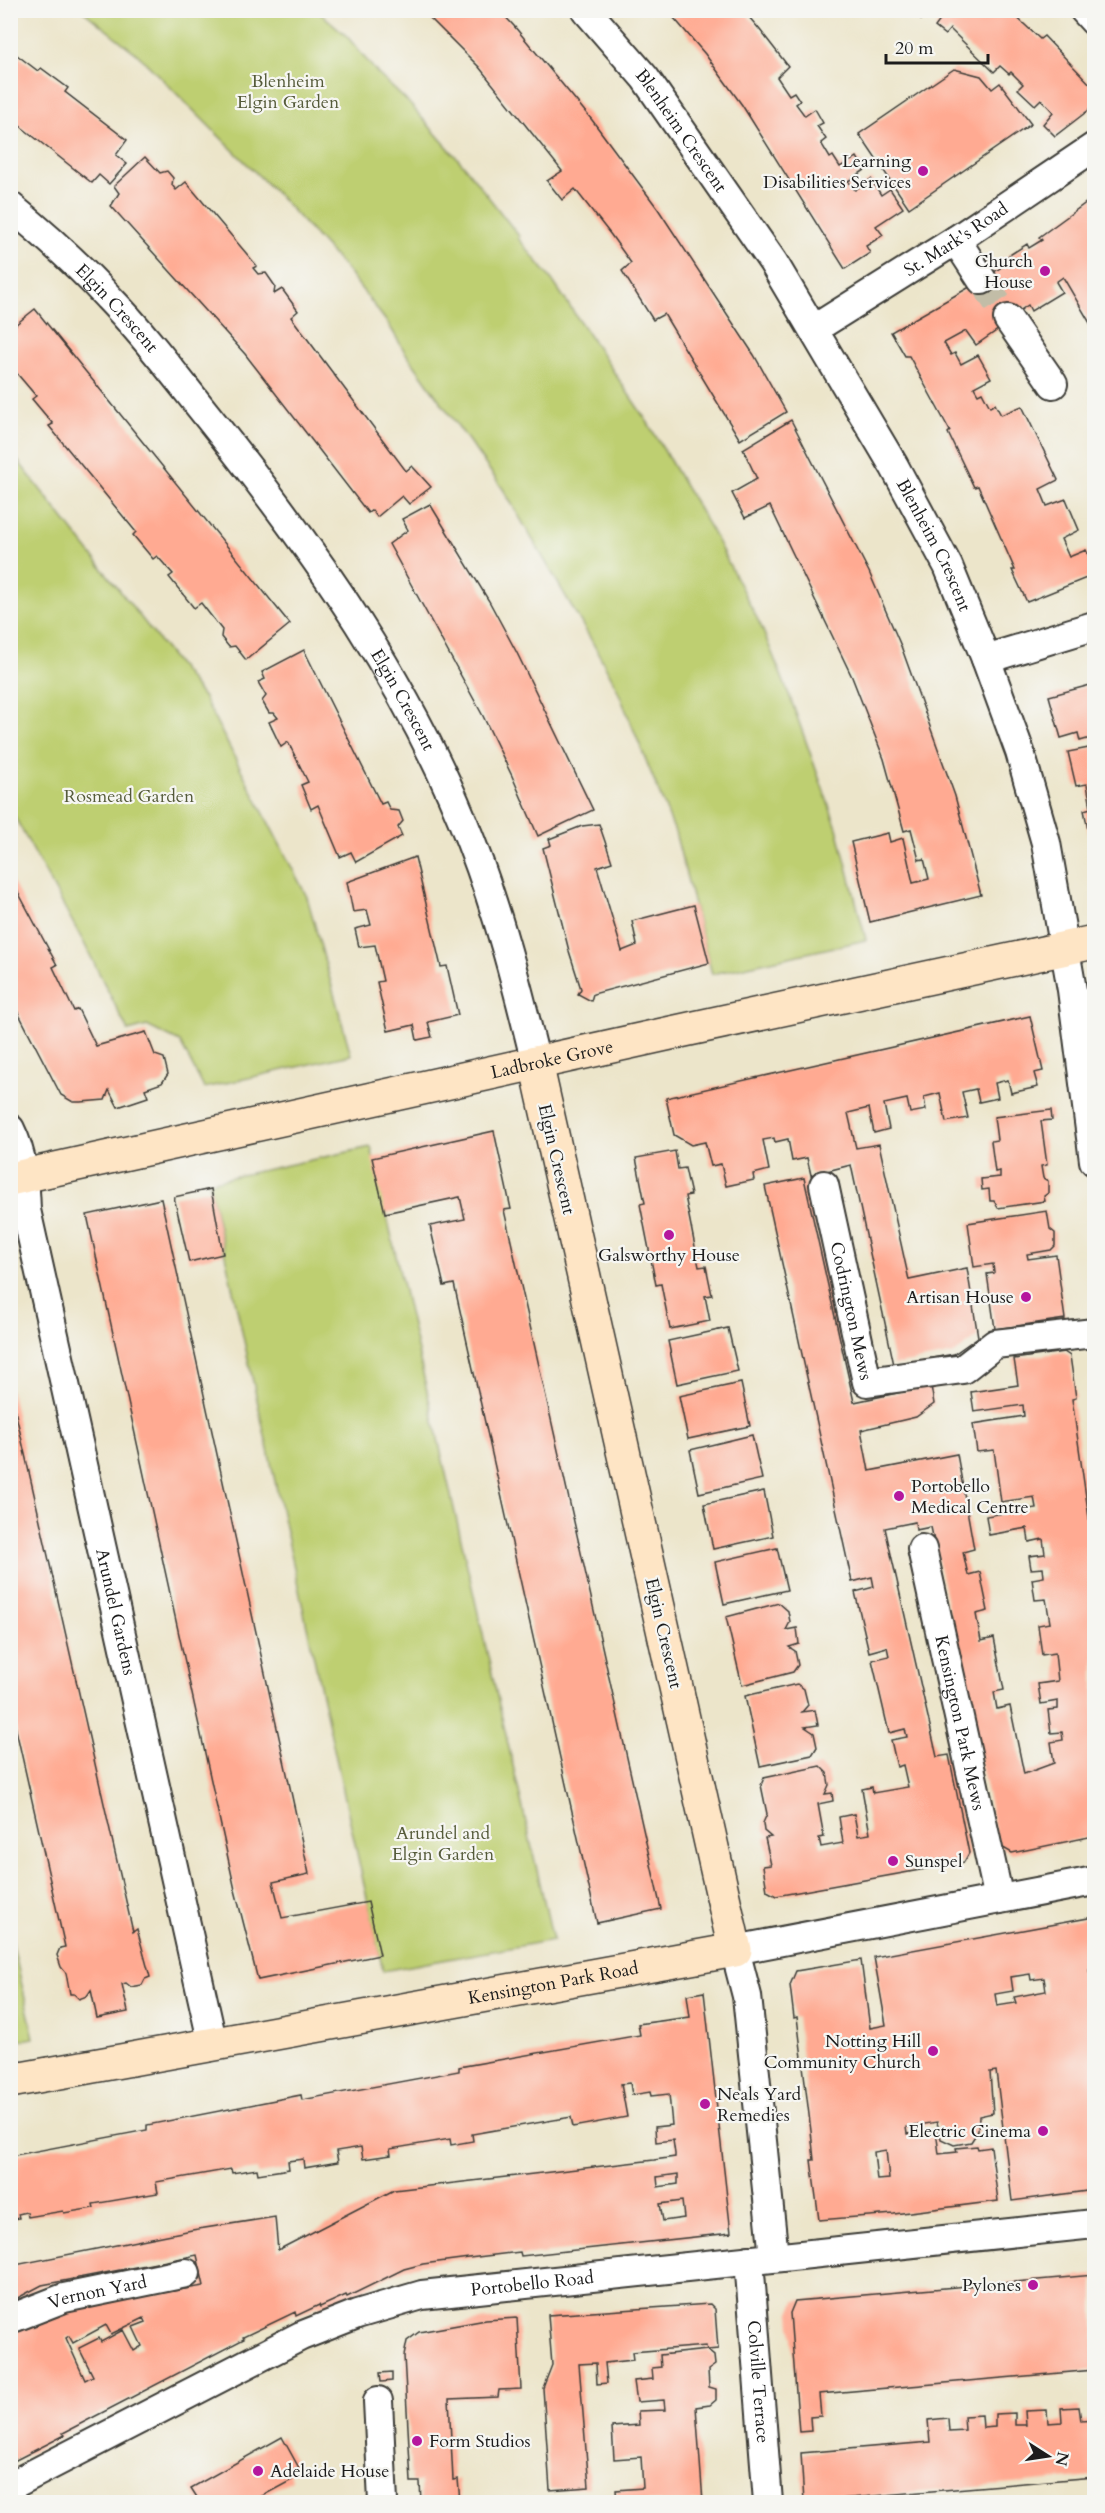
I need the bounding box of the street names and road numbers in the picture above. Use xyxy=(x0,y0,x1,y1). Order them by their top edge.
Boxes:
street label: Blenheim Crescent xyxy=(629,64,733,198)
street label: St. Mark's Road xyxy=(899,196,1014,283)
street label: Elgin Crescent xyxy=(69,258,164,358)
street label: Blenheim Crescent xyxy=(890,474,977,615)
street label: Elgin Crescent xyxy=(364,644,441,755)
street label: Ladbroke Grove xyxy=(488,1034,616,1085)
street label: Elgin Crescent xyxy=(532,1101,581,1217)
street label: Codrington Mews xyxy=(824,1240,878,1383)
street label: Arundel Gardens xyxy=(89,1546,142,1678)
street label: Elgin Crescent xyxy=(639,1575,688,1691)
street label: Kensington Park Mews xyxy=(928,1633,991,1813)
street label: Kensington Park Road xyxy=(466,1956,641,2011)
street label: Portobello Road xyxy=(469,2265,595,2303)
street label: Vernon Yard xyxy=(45,2269,150,2316)
street label: Colville Terrace xyxy=(741,2319,775,2444)

